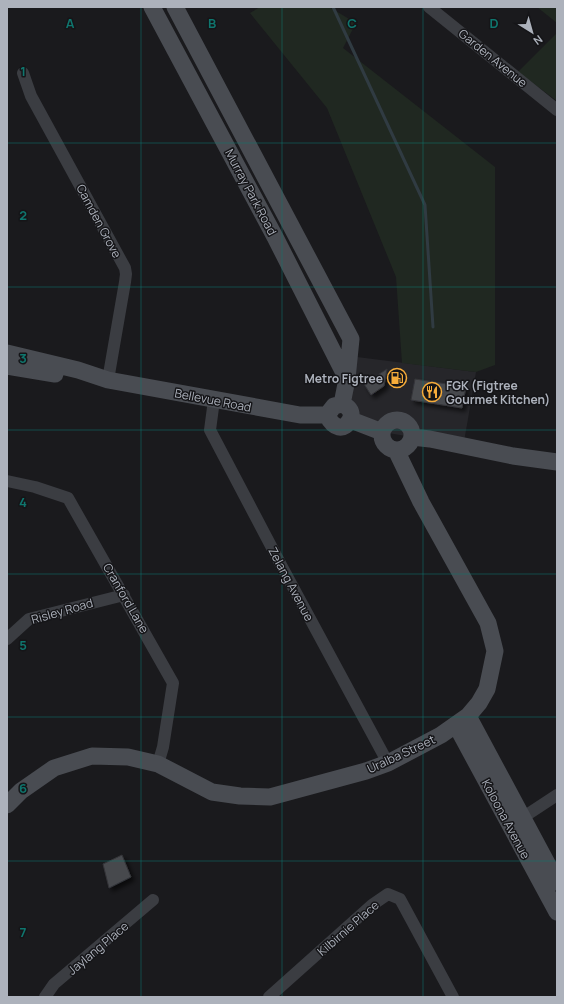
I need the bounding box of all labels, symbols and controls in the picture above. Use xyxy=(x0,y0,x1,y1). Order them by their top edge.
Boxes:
north arrow xyxy=(512,12,552,52)
text: A xyxy=(66,14,75,32)
text: B xyxy=(208,14,216,32)
text: C xyxy=(347,14,357,32)
text: D xyxy=(489,14,499,32)
street label: Garden Avenue xyxy=(455,25,531,91)
text: N xyxy=(531,32,546,49)
text: 1 xyxy=(20,62,26,80)
street label: Murray Park Road xyxy=(221,146,281,238)
street label: Camden Grove xyxy=(72,181,126,261)
text: 2 xyxy=(19,206,27,224)
text: 3 xyxy=(19,349,27,367)
fuel station icon: Metro Figtree xyxy=(386,367,408,389)
place label: Metro Figtree xyxy=(304,370,383,387)
place label: FGK (Figtree Gourmet Kitchen) xyxy=(446,377,550,408)
restaurant icon: FGK (Figtree Gourmet Kitchen) xyxy=(421,381,443,403)
street label: Bellevue Road xyxy=(173,384,253,416)
text: 4 xyxy=(19,493,27,511)
street label: Zelang Avenue xyxy=(264,544,318,624)
street label: Cranford Lane xyxy=(99,560,153,636)
street label: Risley Road xyxy=(29,594,95,628)
text: 5 xyxy=(19,636,27,654)
street label: Uralba Street xyxy=(364,731,438,777)
street label: Koloona Avenue xyxy=(478,776,534,862)
text: 6 xyxy=(19,779,27,797)
street label: Kilbirnie Place xyxy=(314,896,382,960)
street label: Jaylang Place xyxy=(64,918,132,978)
text: 7 xyxy=(20,923,27,941)

